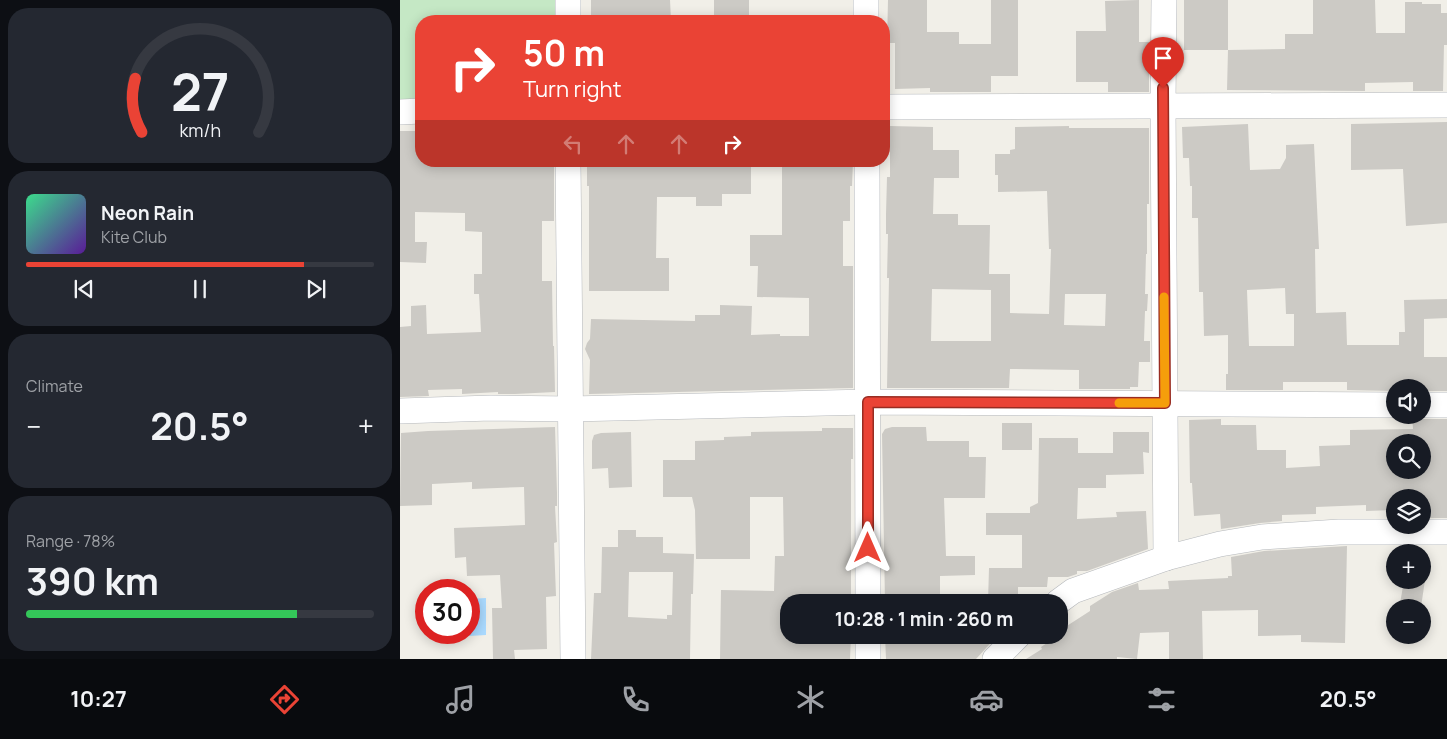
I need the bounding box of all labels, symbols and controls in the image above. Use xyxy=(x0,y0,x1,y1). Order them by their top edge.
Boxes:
text: 50 m xyxy=(523,29,605,77)
icon: right xyxy=(440,35,505,100)
pin xyxy=(1142,37,1184,88)
icon: arrive xyxy=(1149,44,1177,72)
text: 27 xyxy=(171,56,229,127)
text: Turn right xyxy=(523,74,621,104)
text: km/h xyxy=(179,118,221,142)
icon: left xyxy=(559,130,587,158)
icon: ahead xyxy=(612,130,640,158)
icon: ahead xyxy=(665,130,693,158)
icon: right xyxy=(718,130,746,158)
text: Neon Rain xyxy=(101,200,194,226)
text: Kite Club xyxy=(101,226,167,248)
icon: previous xyxy=(70,275,98,303)
icon: pause xyxy=(186,275,214,303)
icon: next xyxy=(302,275,330,303)
text: Climate xyxy=(26,375,83,397)
map controls xyxy=(1386,379,1431,644)
button: sound xyxy=(1386,379,1431,424)
text: 20.5° xyxy=(150,399,249,451)
text: − xyxy=(26,407,41,445)
text: + xyxy=(358,407,374,445)
button: search xyxy=(1386,434,1431,479)
button: layers xyxy=(1386,489,1431,534)
position arrow xyxy=(841,521,893,573)
text: Range · 78% xyxy=(26,530,115,552)
button: + xyxy=(1386,544,1431,589)
text: 390 km xyxy=(26,554,159,606)
speed limit sign: 30 xyxy=(415,579,480,644)
button: − xyxy=(1386,599,1431,644)
text: 10:28 · 1 min · 260 m xyxy=(835,606,1013,632)
icon: directions xyxy=(267,682,302,717)
icon: music xyxy=(443,682,478,717)
icon: phone xyxy=(618,682,653,717)
icon: climate xyxy=(793,682,828,717)
icon: car xyxy=(969,682,1004,717)
icon: filters xyxy=(1144,682,1179,717)
text: 10:27 xyxy=(70,684,127,714)
text: 20.5° xyxy=(1320,684,1377,714)

